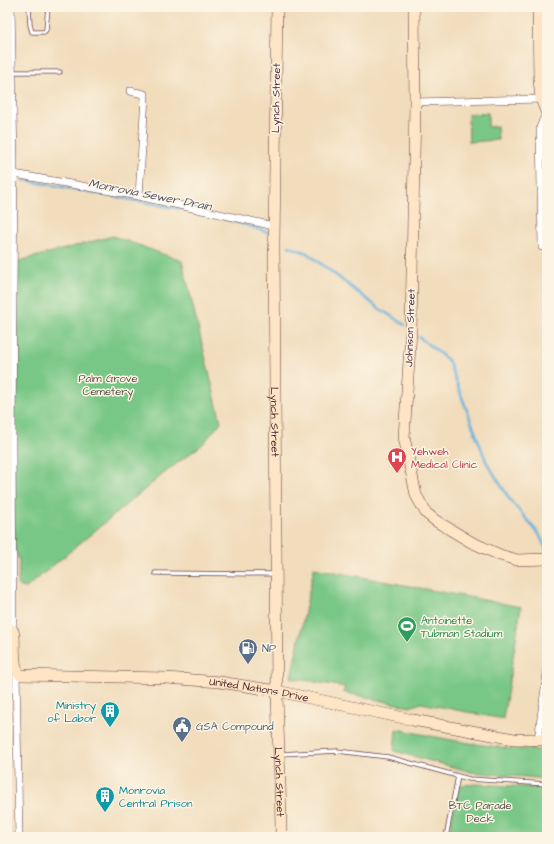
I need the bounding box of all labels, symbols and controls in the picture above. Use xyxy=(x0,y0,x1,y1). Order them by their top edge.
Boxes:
street label: Lynch Street xyxy=(268,62,285,133)
water label: Monrovia Sewer Drain xyxy=(87,175,214,215)
street label: Johnson Street xyxy=(401,288,419,367)
park label: Palm Grove Cemetery xyxy=(79,371,137,400)
street label: Lynch Street xyxy=(267,387,283,458)
place label: Yehweh Medical Clinic xyxy=(411,444,477,472)
hospital icon: Yehweh Medical Clinic xyxy=(386,446,408,474)
place label: Antoinette Tubman Stadium xyxy=(421,613,503,641)
sports icon: Antoinette Tubman Stadium xyxy=(396,615,418,643)
fuel station icon: NP xyxy=(237,637,259,665)
place label: NP xyxy=(262,641,276,656)
street label: United Nations Drive xyxy=(209,674,310,705)
place label: Ministry of Labor xyxy=(47,698,96,726)
building icon: Ministry of Labor xyxy=(99,700,121,728)
public building icon: GSA Compound xyxy=(171,715,193,743)
place label: GSA Compound xyxy=(196,719,274,734)
street label: Lynch Street xyxy=(271,747,288,818)
place label: Monrovia Central Prison xyxy=(119,783,193,811)
building icon: Monrovia Central Prison xyxy=(94,785,116,813)
park label: BTC Parade Deck xyxy=(449,798,511,826)

